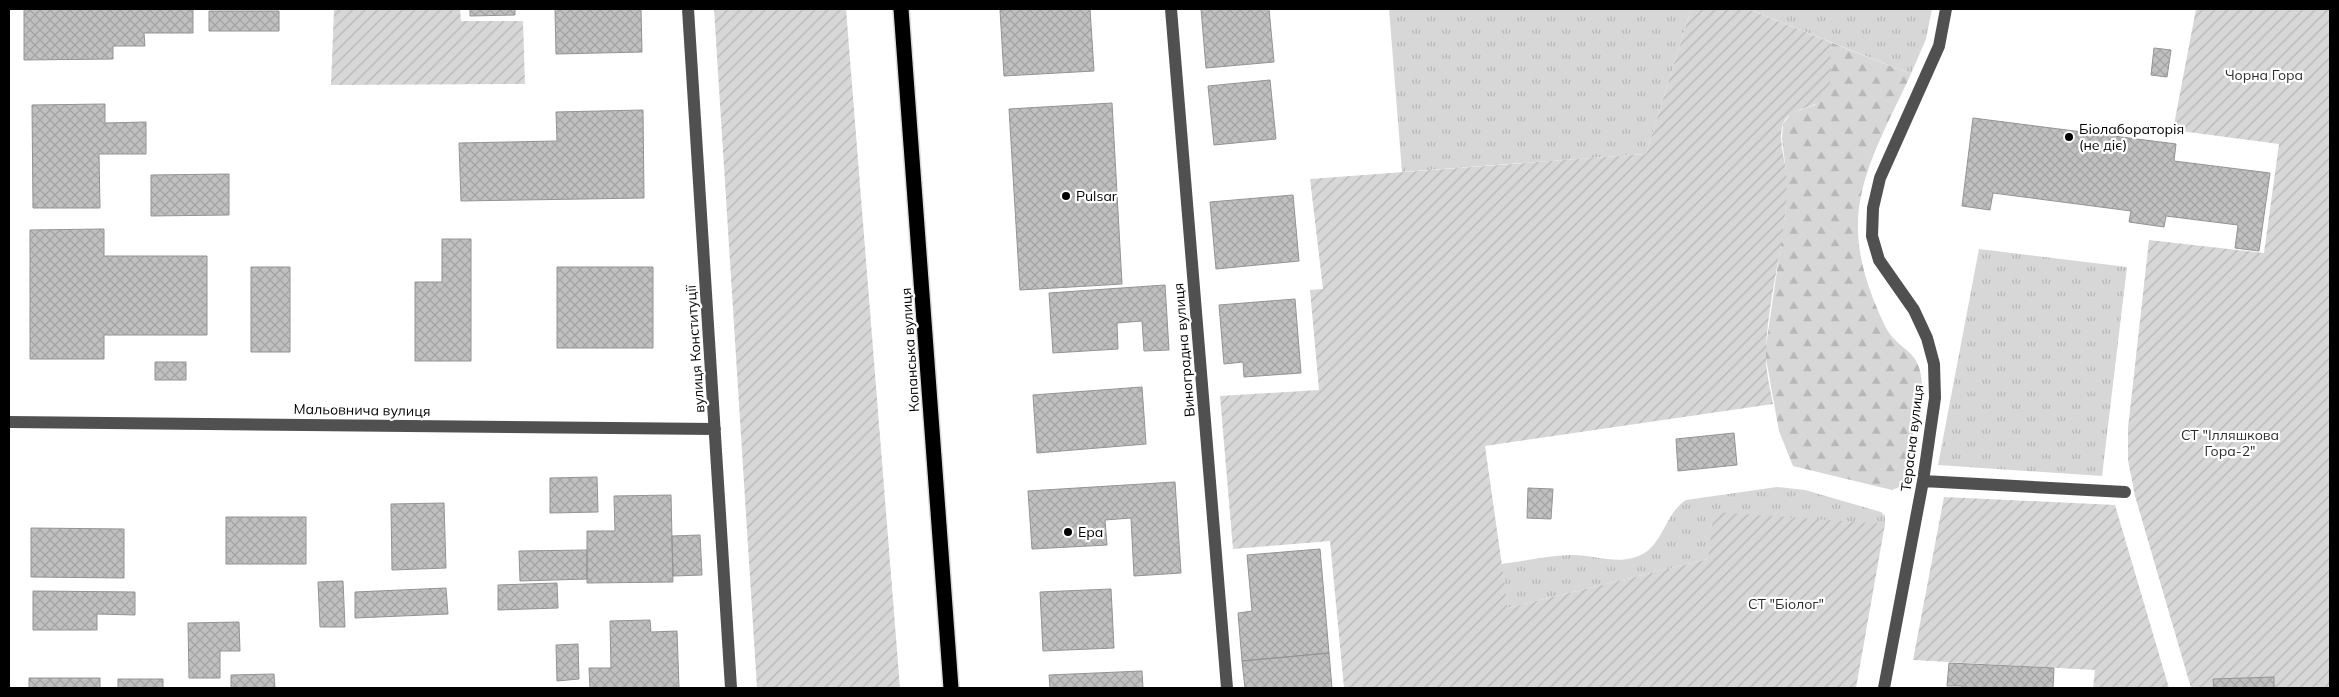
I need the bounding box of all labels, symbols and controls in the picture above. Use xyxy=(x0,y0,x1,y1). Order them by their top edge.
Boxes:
park label: Чорна Гора xyxy=(2225,66,2303,84)
place label: Біолабораторія (не діє) xyxy=(2079,120,2184,154)
marker: Біолабораторія (не діє) xyxy=(2063,131,2075,143)
place label: Pulsar xyxy=(1076,187,1118,205)
marker: Pulsar xyxy=(1060,190,1072,202)
street label: Виноградна вулиця xyxy=(1169,282,1199,418)
street label: вулиця Конституції xyxy=(682,284,708,414)
street label: Копанська вулиця xyxy=(897,287,923,413)
street label: Терасна вулиця xyxy=(1897,383,1927,493)
street label: Мальовнича вулиця xyxy=(293,400,431,420)
park label: СТ "Ілляшкова Гора-2" xyxy=(2181,426,2279,460)
place label: Ера xyxy=(1078,523,1103,541)
marker: Ера xyxy=(1062,526,1074,538)
park label: СТ "Біолог" xyxy=(1748,595,1824,613)

